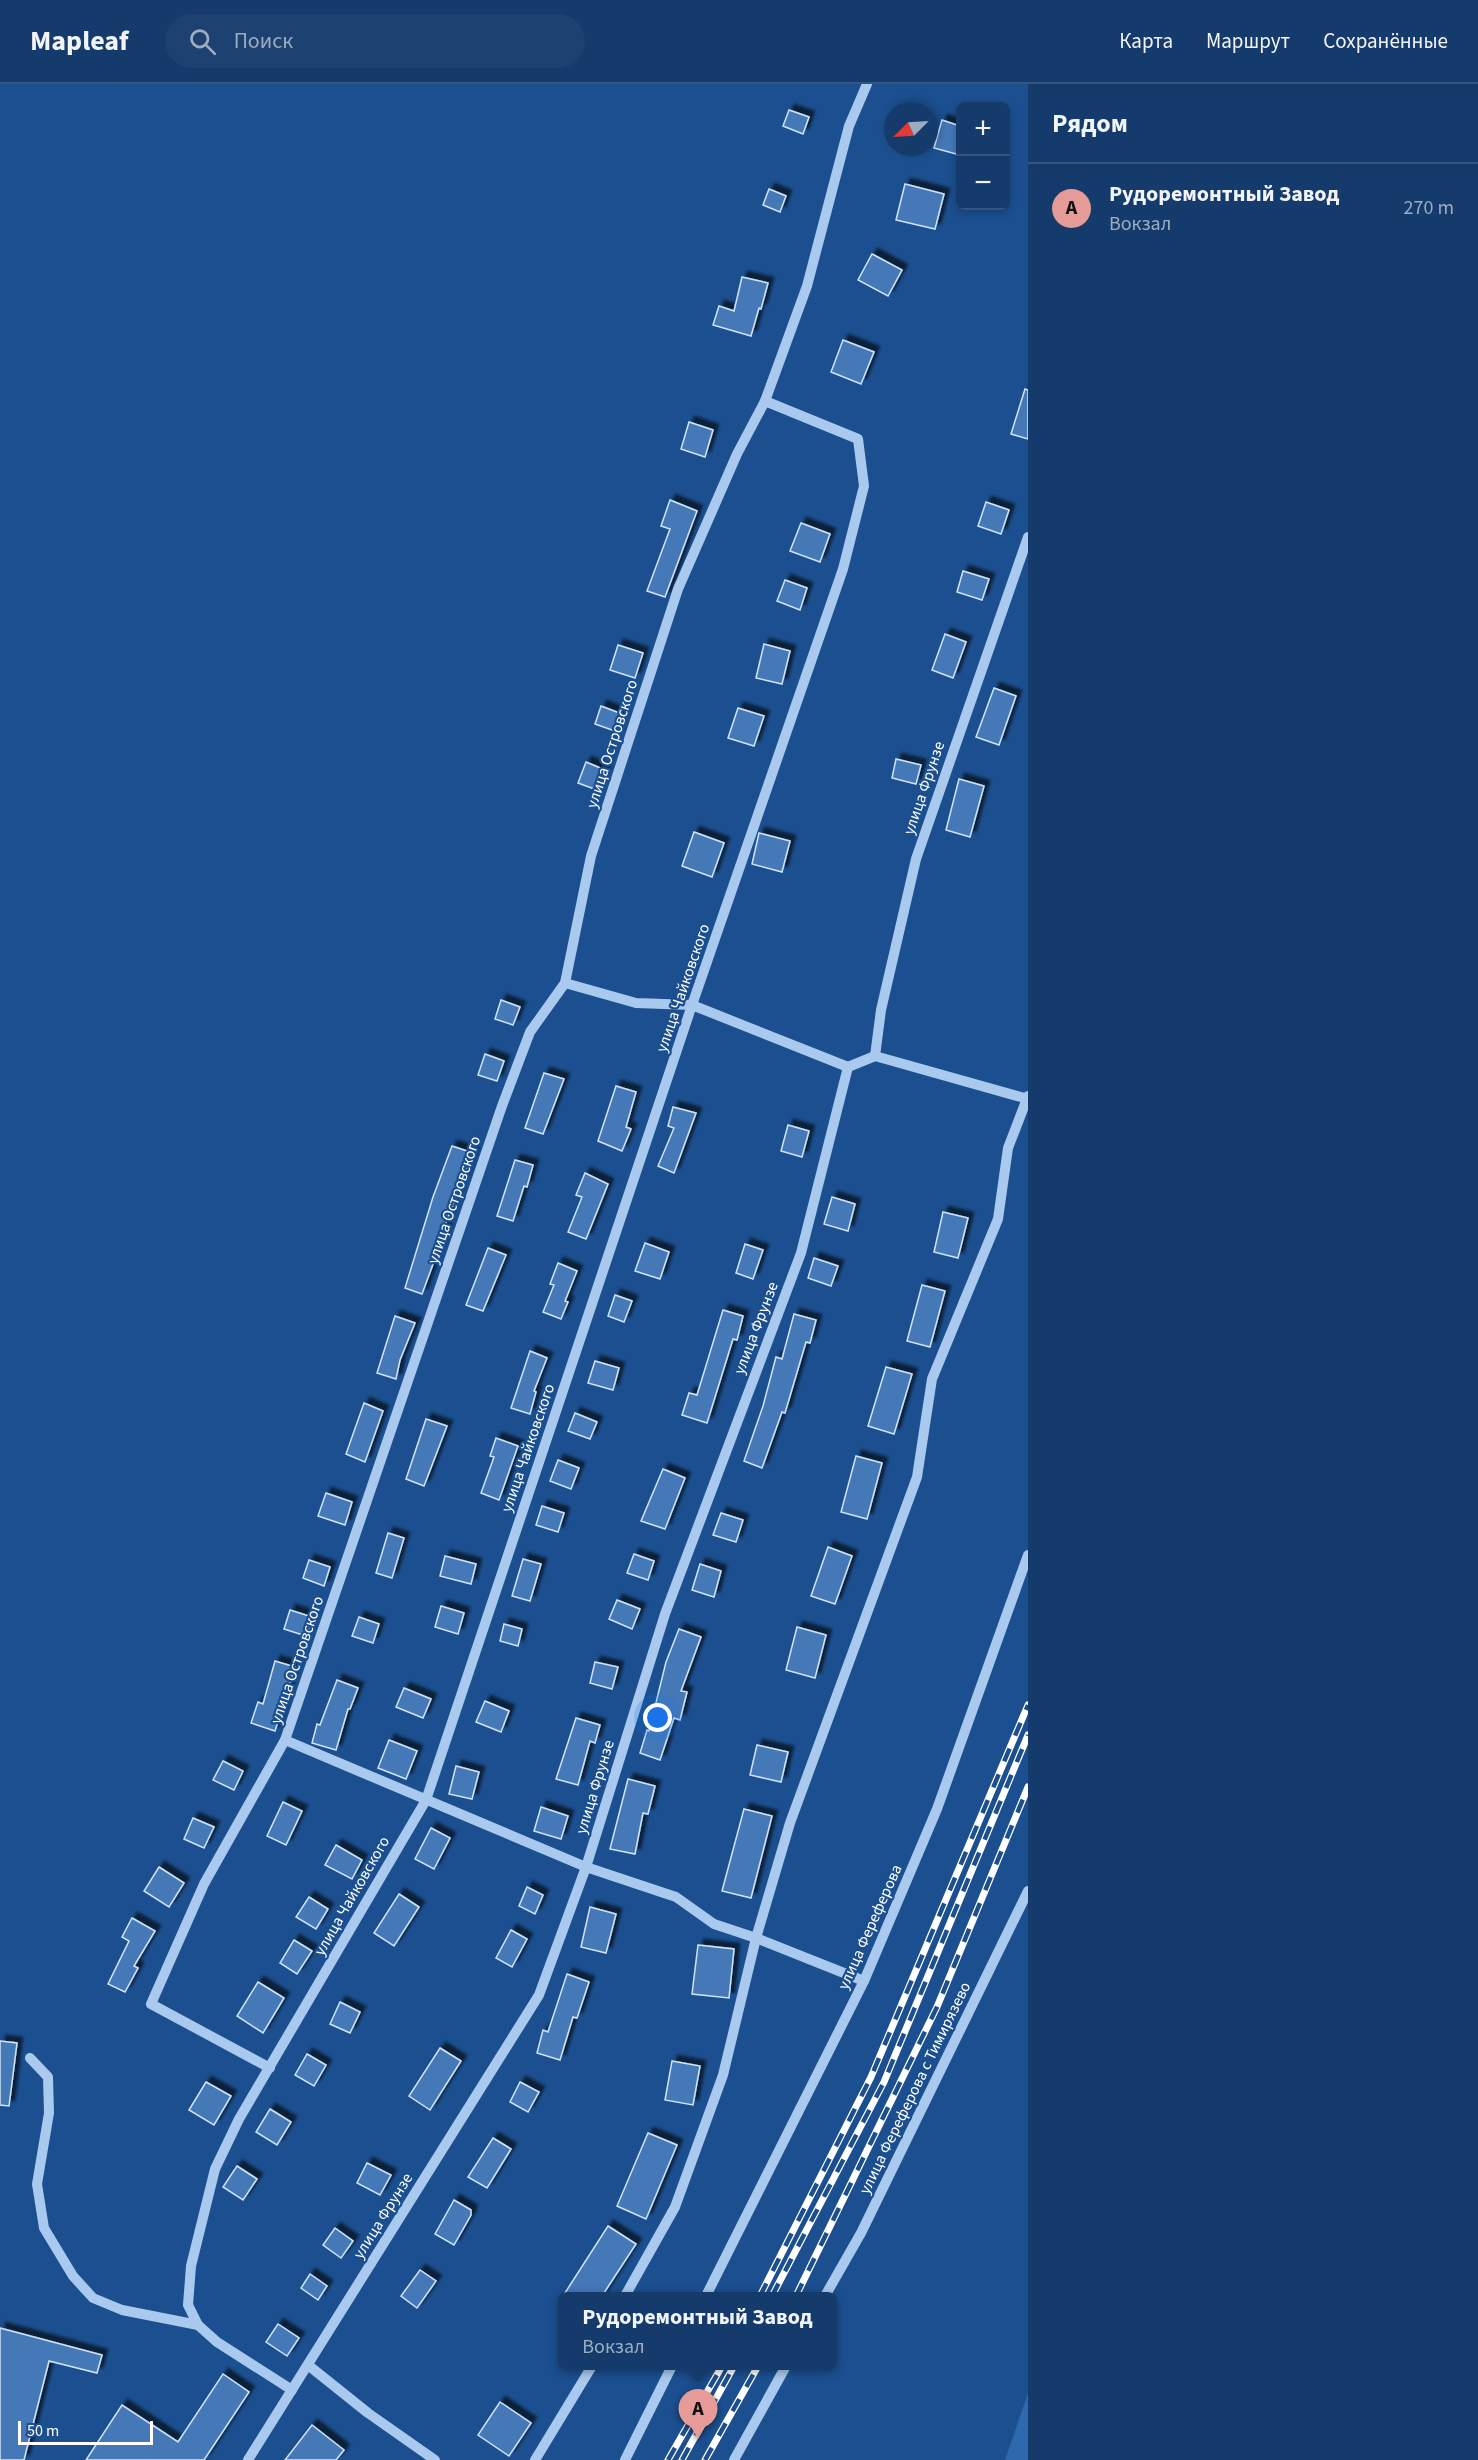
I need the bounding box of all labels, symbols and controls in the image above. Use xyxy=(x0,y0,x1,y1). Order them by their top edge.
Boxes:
search box xyxy=(165,14,585,68)
text: Mapleaf xyxy=(30,21,129,61)
icon: search xyxy=(186,25,219,58)
text: Поиск xyxy=(234,25,293,57)
text: Карта xyxy=(1119,26,1173,56)
text: Маршрут xyxy=(1206,26,1290,56)
text: Сохранённые xyxy=(1323,26,1448,56)
north arrow xyxy=(884,102,938,156)
map controls xyxy=(956,102,1010,210)
button: + xyxy=(956,102,1010,156)
text: Рядом xyxy=(1052,105,1128,142)
button: − xyxy=(956,156,1010,210)
text: Рудоремонтный Завод xyxy=(1109,178,1339,210)
text: A xyxy=(1066,194,1077,222)
text: 270 m xyxy=(1404,194,1454,222)
text: Вокзал xyxy=(1109,210,1171,238)
street label: улица Островского xyxy=(581,677,643,811)
street label: улица Фрунзе xyxy=(898,738,950,838)
street label: улица Чайковского xyxy=(651,921,715,1055)
street label: улица Островского xyxy=(422,1133,486,1267)
street label: улица Фрунзе xyxy=(728,1279,784,1377)
street label: улица Чайковского xyxy=(496,1381,560,1515)
street label: улица Островского xyxy=(265,1593,329,1727)
your location xyxy=(643,1703,672,1732)
street label: улица Фрунзе xyxy=(570,1737,620,1837)
street label: улица Чайковского xyxy=(309,1832,395,1960)
street label: улица Фереферова xyxy=(832,1861,908,1993)
street label: улица Фереферова с Тимирязево xyxy=(854,1978,976,2198)
street label: улица Фрунзе xyxy=(348,2169,418,2263)
popup xyxy=(558,2292,837,2370)
text: Рудоремонтный Завод xyxy=(582,2301,813,2333)
text: Вокзал xyxy=(582,2333,645,2361)
pin: A xyxy=(678,2390,718,2439)
scale bar xyxy=(18,2418,153,2446)
text: 50 m xyxy=(27,2420,59,2442)

